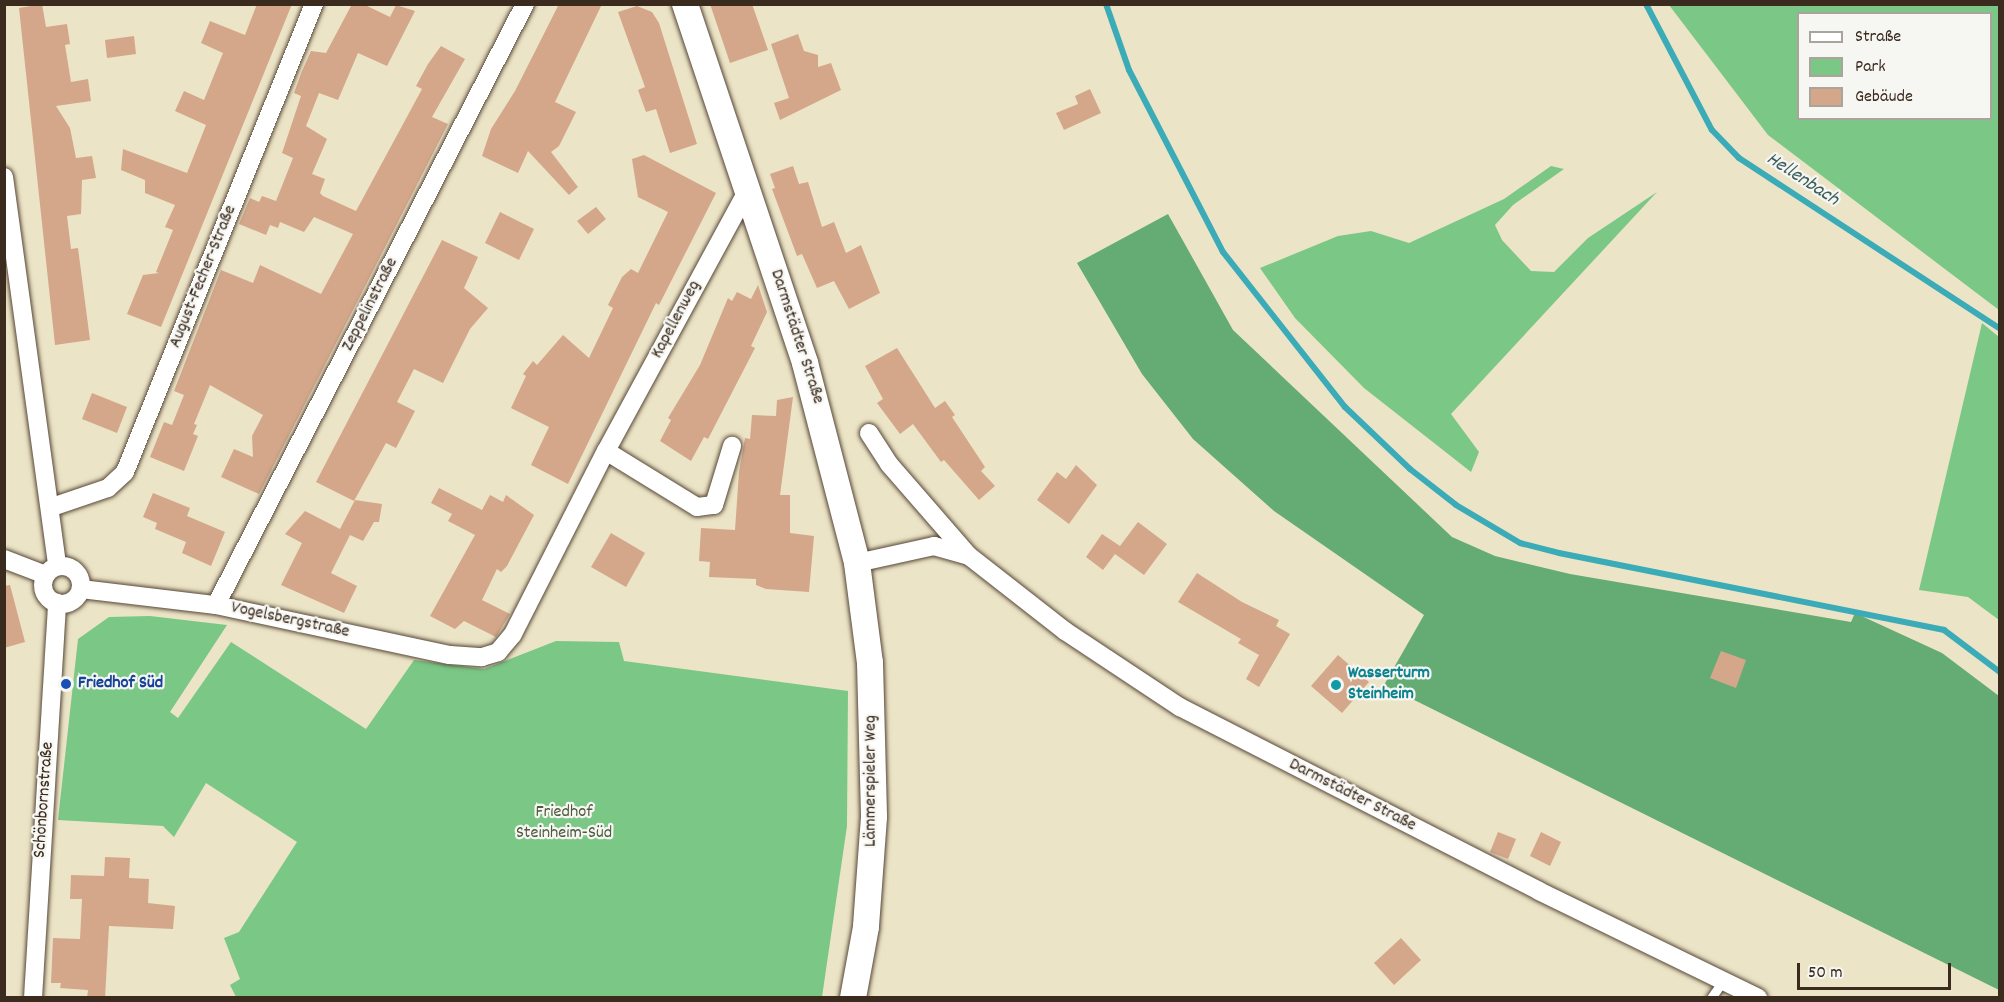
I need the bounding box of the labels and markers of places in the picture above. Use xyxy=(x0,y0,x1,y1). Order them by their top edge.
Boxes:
place label: Wasserturm Steinheim xyxy=(1348,664,1430,706)
place label: Friedhof Süd xyxy=(78,673,163,695)
marker: Friedhof Süd xyxy=(59,677,73,691)
marker: Wasserturm Steinheim xyxy=(1329,678,1343,692)

